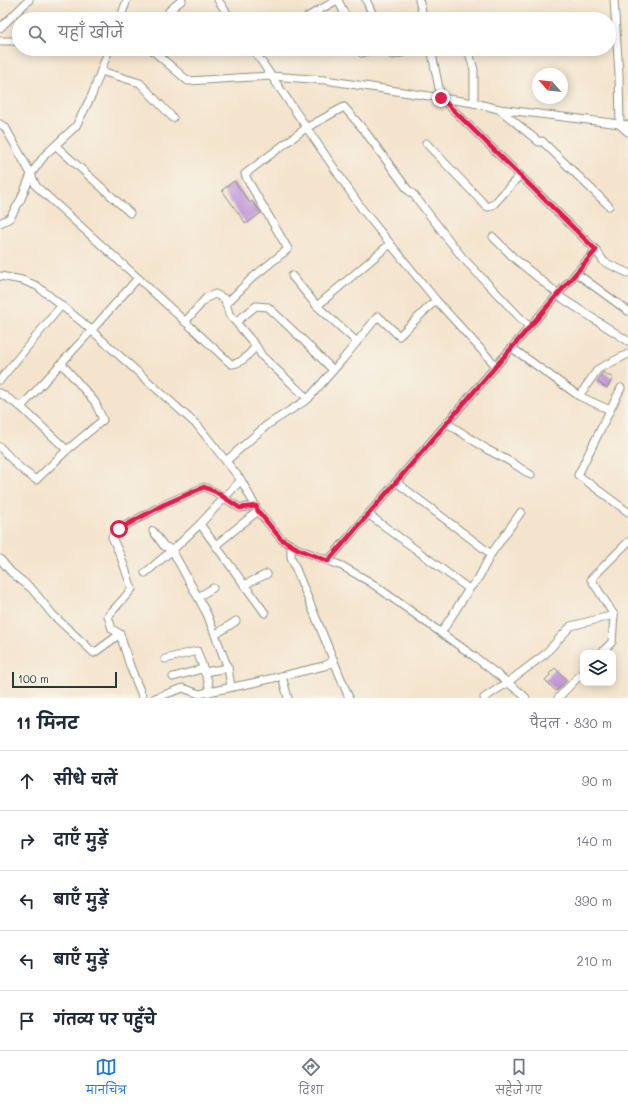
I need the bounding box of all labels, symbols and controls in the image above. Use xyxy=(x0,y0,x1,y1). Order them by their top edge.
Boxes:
search box xyxy=(12,12,616,56)
text: यहाँ खोजें xyxy=(58,22,123,42)
icon: search xyxy=(26,23,48,45)
north arrow xyxy=(532,68,568,104)
route end xyxy=(432,89,450,107)
route start xyxy=(110,520,128,538)
map controls xyxy=(580,650,616,686)
button: layers xyxy=(580,650,616,686)
scale bar xyxy=(12,670,117,689)
text: 100 m xyxy=(18,671,49,686)
text: 11 मिनट xyxy=(16,711,78,733)
text: पैदल · 830 m xyxy=(530,714,612,731)
text: सीधे चलें xyxy=(54,769,117,789)
icon: ahead xyxy=(16,770,38,792)
text: 90 m xyxy=(582,772,612,789)
text: दाएँ मुड़ें xyxy=(54,829,108,849)
icon: right xyxy=(16,830,38,852)
text: 140 m xyxy=(576,832,612,849)
text: बाएँ मुड़ें xyxy=(54,889,108,909)
icon: left xyxy=(16,890,38,912)
text: 390 m xyxy=(574,892,612,909)
text: बाएँ मुड़ें xyxy=(54,949,108,969)
icon: left xyxy=(16,950,38,972)
text: 210 m xyxy=(576,952,612,969)
text: गंतव्य पर पहुँचे xyxy=(54,1009,156,1029)
icon: arrive xyxy=(16,1010,38,1032)
tab: मानचित्र xyxy=(86,1056,126,1102)
tab: दिशा xyxy=(299,1056,323,1102)
tab: सहेजे गए xyxy=(496,1056,542,1102)

